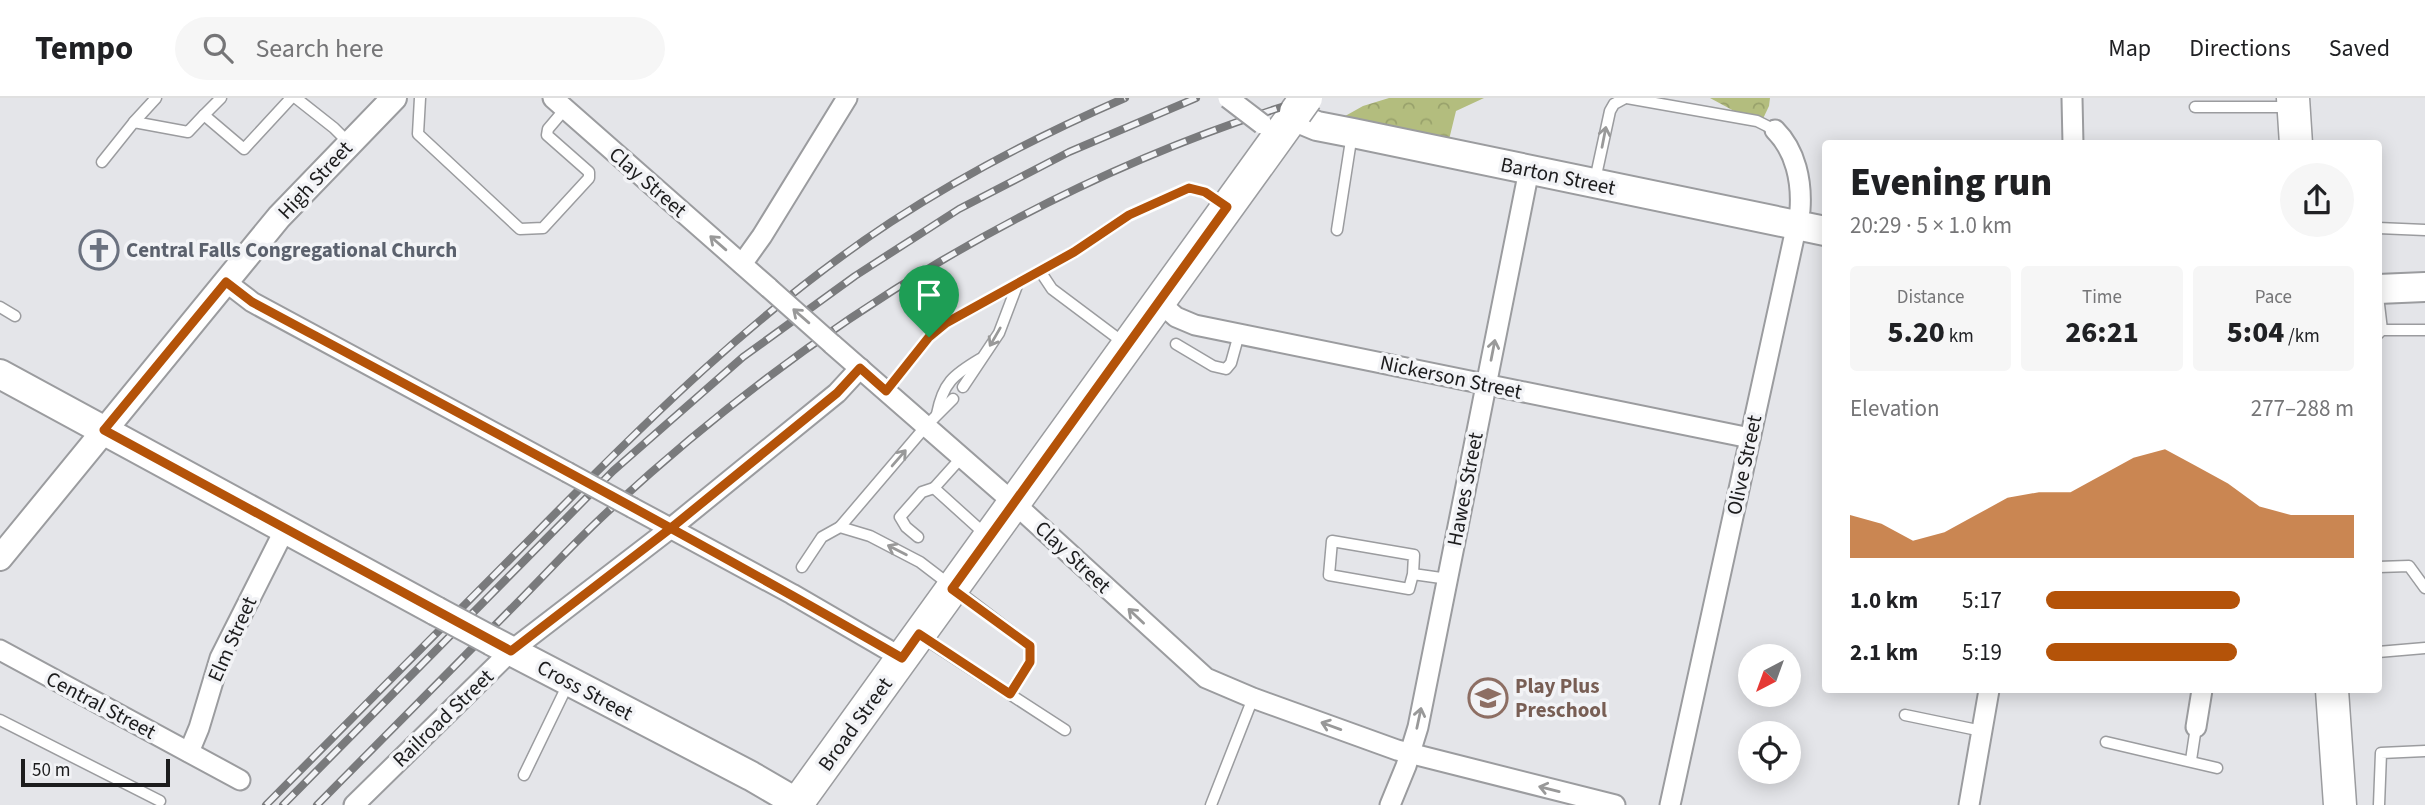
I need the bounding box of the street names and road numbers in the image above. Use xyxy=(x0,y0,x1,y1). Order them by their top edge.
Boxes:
street label: High Street xyxy=(271,134,359,226)
street label: Clay Street xyxy=(602,140,694,224)
street label: Barton Street xyxy=(1498,149,1618,203)
street label: Nickerson Street xyxy=(1377,347,1525,407)
street label: Olive Street xyxy=(1719,412,1769,518)
street label: Hawes Street xyxy=(1439,430,1491,548)
street label: Clay Street xyxy=(1028,514,1118,600)
street label: Elm Street xyxy=(200,591,264,687)
street label: Cross Street xyxy=(532,652,638,728)
street label: Railroad Street xyxy=(386,662,500,774)
street label: Central Street xyxy=(41,663,161,747)
street label: Broad Street xyxy=(811,671,899,777)

